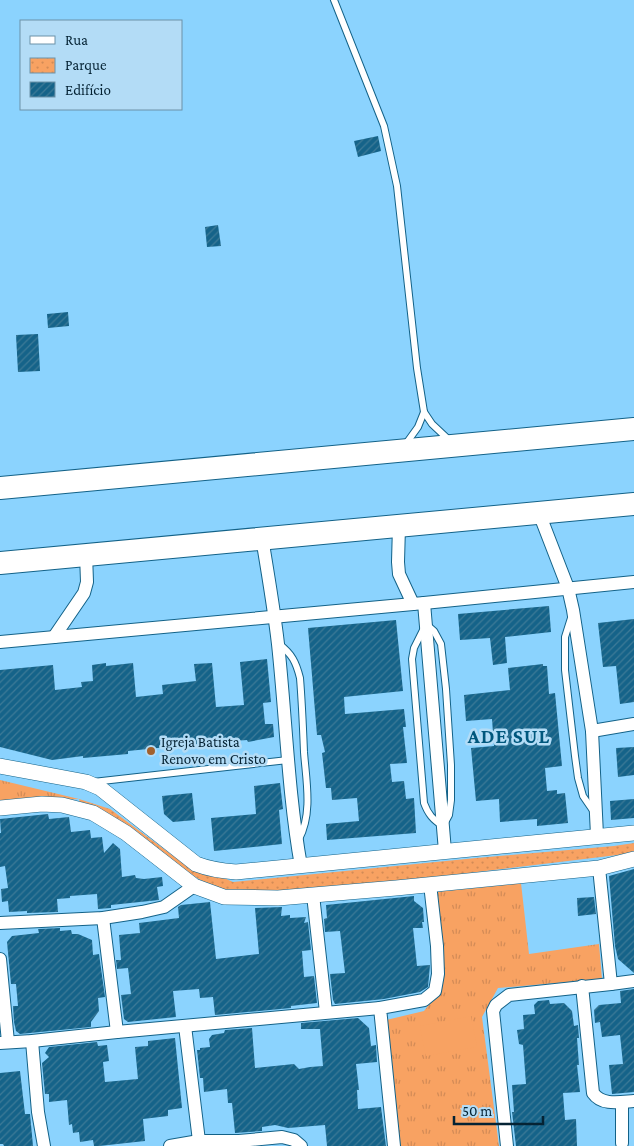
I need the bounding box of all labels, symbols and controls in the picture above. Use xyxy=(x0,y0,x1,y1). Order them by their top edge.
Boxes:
legend xyxy=(20,20,182,110)
text: Rua xyxy=(65,32,88,48)
text: Parque xyxy=(65,57,107,74)
text: Edifício xyxy=(65,82,111,98)
district label: ADE SUL xyxy=(467,725,550,747)
place label: Igreja Batista Renovo em Cristo xyxy=(161,734,266,767)
marker: Igreja Batista Renovo em Cristo xyxy=(145,745,157,757)
scale bar xyxy=(454,1094,543,1126)
text: 50 m xyxy=(462,1103,492,1119)

